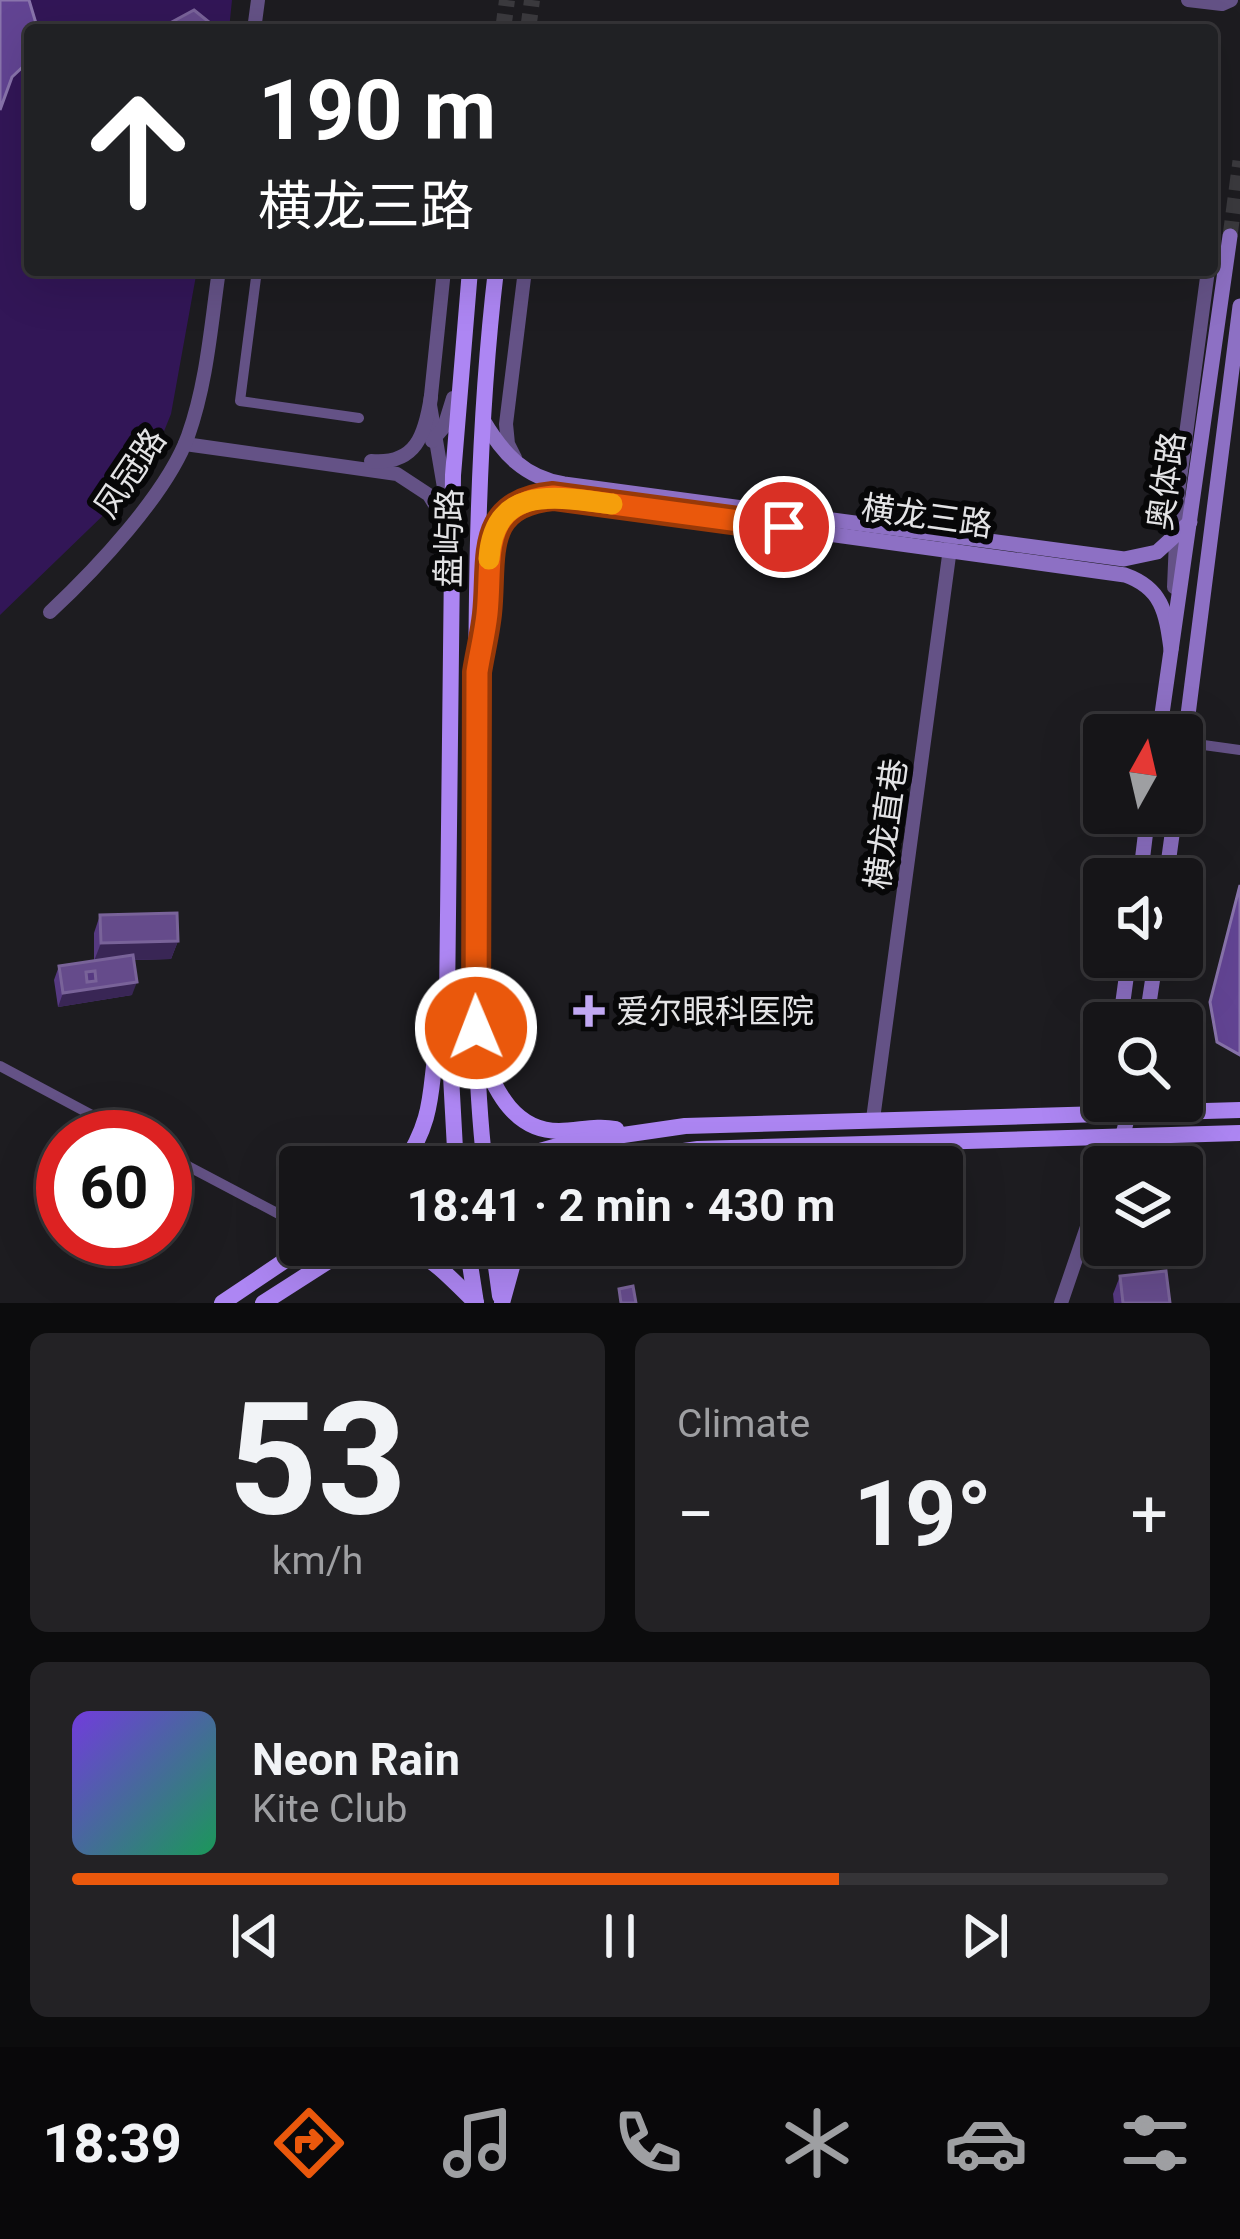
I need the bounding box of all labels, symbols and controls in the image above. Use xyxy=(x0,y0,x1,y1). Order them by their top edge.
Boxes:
text: 190 m xyxy=(258,61,496,160)
icon: ahead xyxy=(60,72,216,228)
text: 横龙三路 xyxy=(258,175,474,238)
street label: 凤冠路 xyxy=(86,421,174,525)
street label: 奥体路 xyxy=(1140,429,1192,533)
pin xyxy=(733,476,835,578)
street label: 盘屿路 xyxy=(429,488,469,588)
street label: 横龙三路 xyxy=(859,488,995,544)
icon: arrive xyxy=(751,494,817,560)
north arrow xyxy=(1083,714,1203,834)
map controls xyxy=(1083,714,1203,1266)
street label: 横龙直巷 xyxy=(858,756,914,892)
button: sound xyxy=(1083,858,1203,978)
position arrow xyxy=(413,965,539,1091)
place label: 爱尔眼科医院 xyxy=(616,992,814,1031)
marker: 爱尔眼科医院 xyxy=(573,995,605,1027)
button: search xyxy=(1083,1002,1203,1122)
speed limit sign: 60 xyxy=(36,1110,192,1266)
button: layers xyxy=(1083,1146,1203,1266)
text: 18:41 · 2 min · 430 m xyxy=(407,1179,835,1232)
text: 53 xyxy=(228,1368,407,1551)
text: Climate xyxy=(677,1401,810,1447)
text: 19° xyxy=(853,1462,992,1567)
text: − xyxy=(677,1476,715,1553)
text: + xyxy=(1131,1476,1168,1553)
text: km/h xyxy=(272,1538,363,1584)
text: Neon Rain xyxy=(252,1733,460,1786)
text: Kite Club xyxy=(252,1786,407,1832)
icon: previous xyxy=(222,1903,288,1969)
icon: pause xyxy=(587,1903,653,1969)
icon: next xyxy=(952,1903,1018,1969)
icon: directions xyxy=(267,2101,351,2185)
icon: music xyxy=(436,2101,520,2185)
icon: phone xyxy=(606,2101,690,2185)
icon: climate xyxy=(775,2101,859,2185)
icon: car xyxy=(944,2101,1028,2185)
icon: filters xyxy=(1113,2101,1197,2185)
text: 18:39 xyxy=(43,2112,182,2175)

